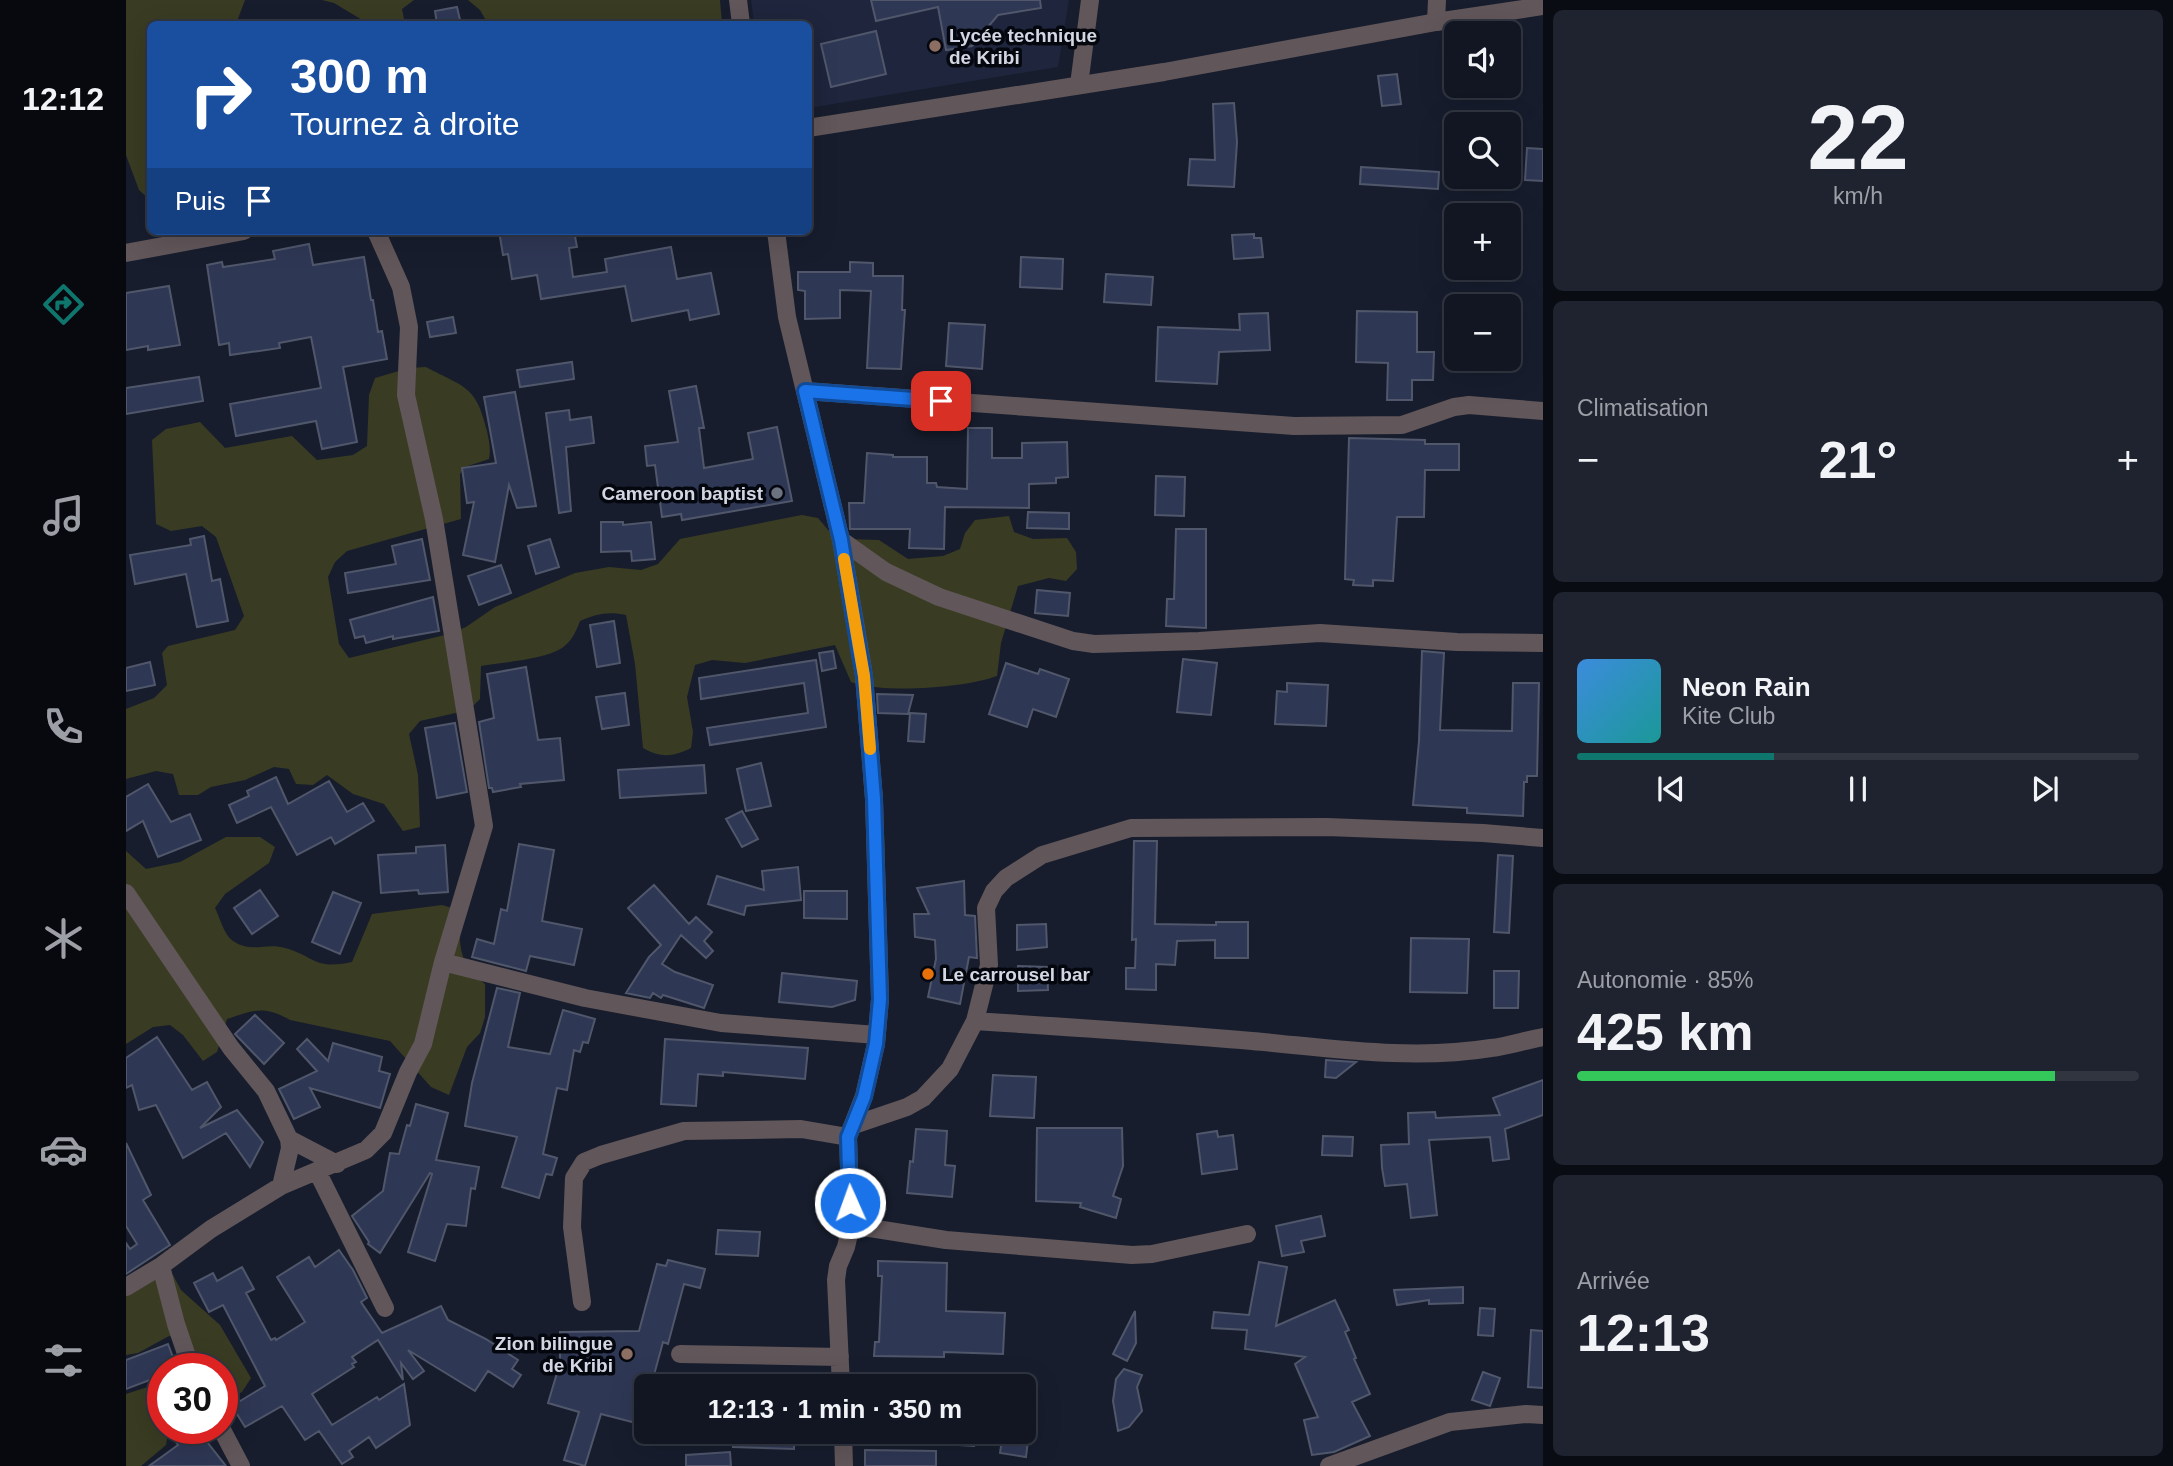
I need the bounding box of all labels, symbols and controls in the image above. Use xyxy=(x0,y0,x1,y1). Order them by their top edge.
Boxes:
map controls xyxy=(1444,21,1521,371)
button: sound xyxy=(1444,21,1521,98)
place label: Lycée technique de Kribi xyxy=(949,25,1097,68)
marker: Lycée technique de Kribi xyxy=(927,38,943,54)
icon: right xyxy=(175,49,266,140)
text: 300 m xyxy=(290,49,429,103)
text: 12:12 xyxy=(22,81,104,117)
text: 22 xyxy=(1807,87,1909,188)
text: Tournez à droite xyxy=(290,106,519,142)
button: search xyxy=(1444,112,1521,189)
icon: arrive xyxy=(240,182,278,220)
text: km/h xyxy=(1833,183,1883,209)
text: Puis xyxy=(175,186,226,216)
button: + xyxy=(1444,203,1521,280)
icon: directions xyxy=(39,280,88,329)
button: − xyxy=(1444,294,1521,371)
pin xyxy=(911,371,971,431)
icon: arrive xyxy=(922,382,960,420)
text: Climatisation xyxy=(1577,395,1709,421)
text: 21° xyxy=(1819,431,1897,489)
text: − xyxy=(1577,439,1599,481)
text: + xyxy=(2117,439,2139,481)
place label: Cameroon baptist xyxy=(601,483,764,504)
marker: Cameroon baptist xyxy=(769,485,785,501)
icon: music xyxy=(39,491,88,540)
text: Neon Rain xyxy=(1682,672,1811,702)
icon: phone xyxy=(39,702,88,751)
text: Kite Club xyxy=(1682,703,1775,729)
icon: previous xyxy=(1652,770,1690,808)
icon: pause xyxy=(1839,770,1877,808)
icon: next xyxy=(2026,770,2064,808)
icon: climate xyxy=(39,914,88,963)
place label: Le carrousel bar xyxy=(942,964,1090,985)
marker: Le carrousel bar xyxy=(920,966,936,982)
text: Autonomie · 85% xyxy=(1577,967,1753,993)
text: 425 km xyxy=(1577,1003,1753,1061)
icon: car xyxy=(39,1125,88,1174)
position arrow xyxy=(813,1166,887,1240)
text: Arrivée xyxy=(1577,1268,1650,1294)
text: 12:13 xyxy=(1577,1304,1710,1362)
place label: Zion bilingue de Kribi xyxy=(495,1333,613,1376)
icon: filters xyxy=(39,1336,88,1385)
marker: Zion bilingue de Kribi xyxy=(619,1346,635,1362)
speed limit sign: 30 xyxy=(147,1353,238,1444)
text: 12:13 · 1 min · 350 m xyxy=(708,1394,962,1424)

